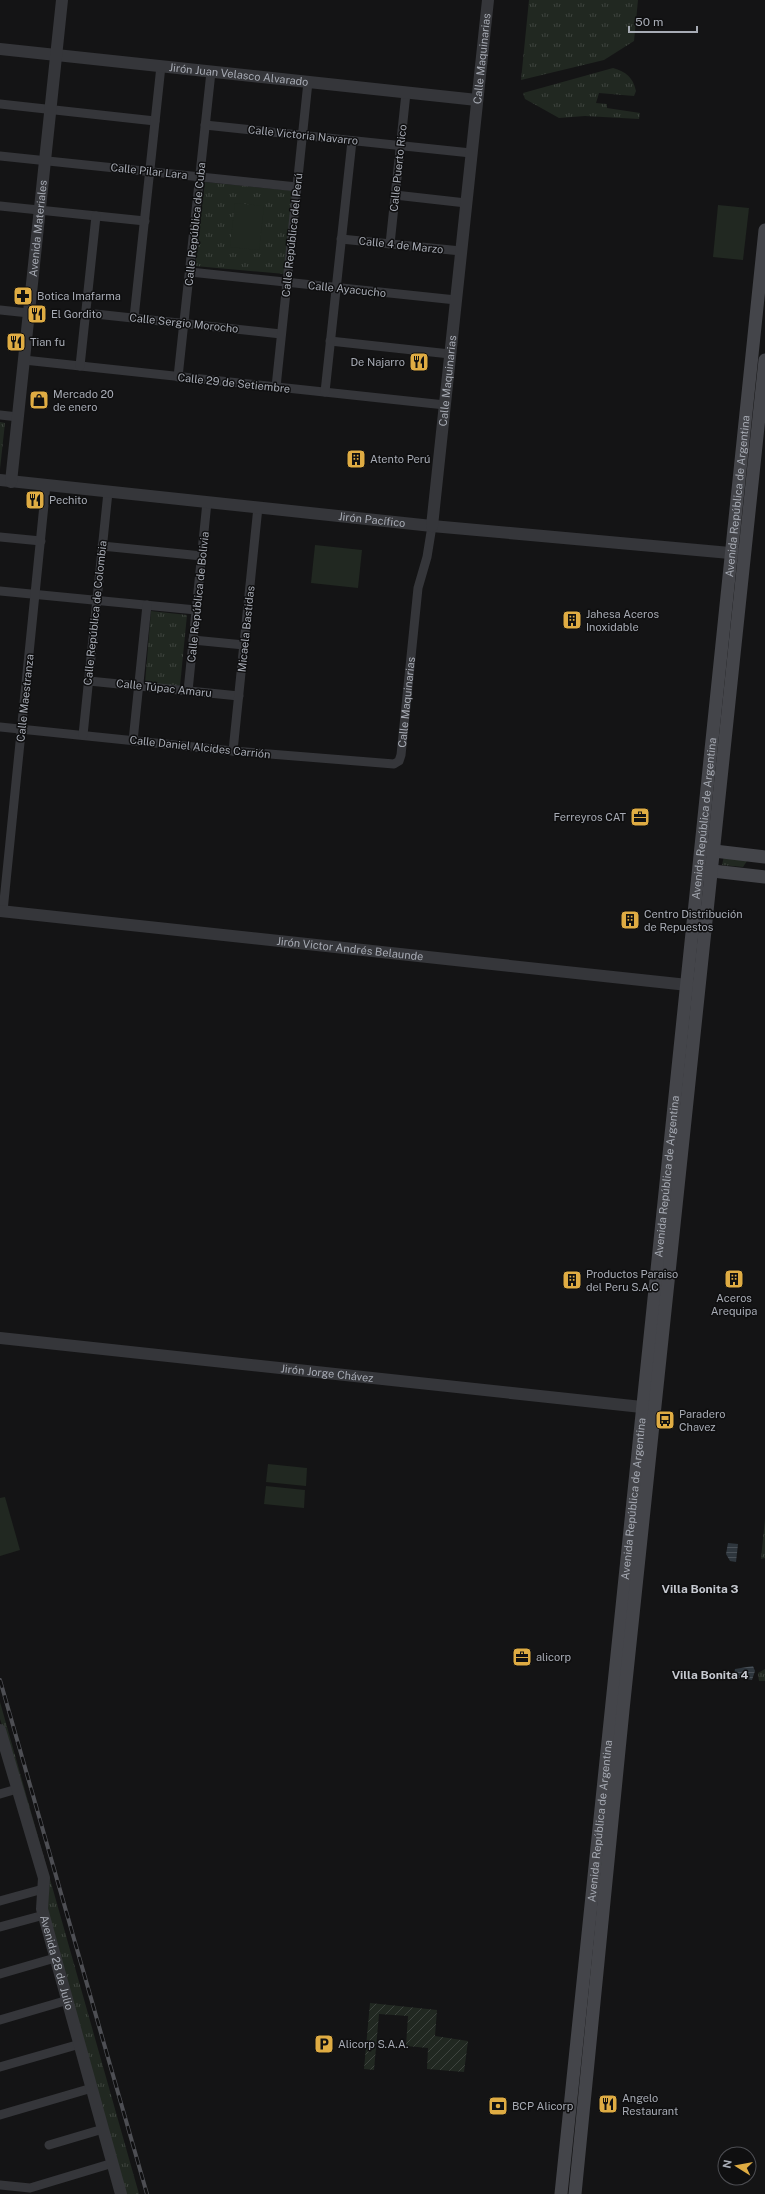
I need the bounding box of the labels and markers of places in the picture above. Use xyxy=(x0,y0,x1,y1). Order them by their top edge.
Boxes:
pharmacy icon: Botica Imafarma xyxy=(12,285,34,307)
place label: Botica Imafarma xyxy=(37,290,121,302)
restaurant icon: El Gordito xyxy=(26,303,48,325)
place label: El Gordito xyxy=(51,308,102,320)
restaurant icon: Tian fu xyxy=(5,331,27,353)
place label: Tian fu xyxy=(30,336,65,348)
restaurant icon: De Najarro xyxy=(408,351,430,373)
place label: De Najarro xyxy=(350,356,405,368)
place label: Mercado 20 de enero xyxy=(53,388,114,413)
shop icon: Mercado 20 de enero xyxy=(28,389,50,411)
building icon: Atento Perú xyxy=(345,448,367,470)
place label: Atento Perú xyxy=(370,453,430,465)
restaurant icon: Pechito xyxy=(24,489,46,511)
place label: Pechito xyxy=(49,494,87,506)
place label: Jahesa Aceros Inoxidable xyxy=(586,608,659,633)
building icon: Jahesa Aceros Inoxidable xyxy=(561,609,583,631)
office icon: Ferreyros CAT xyxy=(629,806,651,828)
place label: Ferreyros CAT xyxy=(553,811,626,823)
place label: Centro Distribución de Repuestos xyxy=(644,908,743,933)
building icon: Centro Distribución de Repuestos xyxy=(619,909,641,931)
place label: Productos Paraiso del Peru S.A.C xyxy=(586,1268,678,1293)
building icon: Aceros Arequipa xyxy=(723,1268,745,1290)
building icon: Productos Paraiso del Peru S.A.C xyxy=(561,1269,583,1291)
place label: Aceros Arequipa xyxy=(711,1292,757,1317)
place label: Paradero Chavez xyxy=(679,1408,725,1433)
bus stop icon: Paradero Chavez xyxy=(654,1409,676,1431)
office icon: alicorp xyxy=(511,1646,533,1668)
place label: alicorp xyxy=(536,1651,572,1663)
parking icon: Alicorp S.A.A. xyxy=(313,2033,335,2055)
place label: Alicorp S.A.A. xyxy=(338,2038,408,2050)
place label: Angelo Restaurant xyxy=(622,2092,678,2117)
restaurant icon: Angelo Restaurant xyxy=(597,2093,619,2115)
bank icon: BCP Alicorp xyxy=(487,2095,509,2117)
place label: BCP Alicorp xyxy=(512,2100,574,2112)

